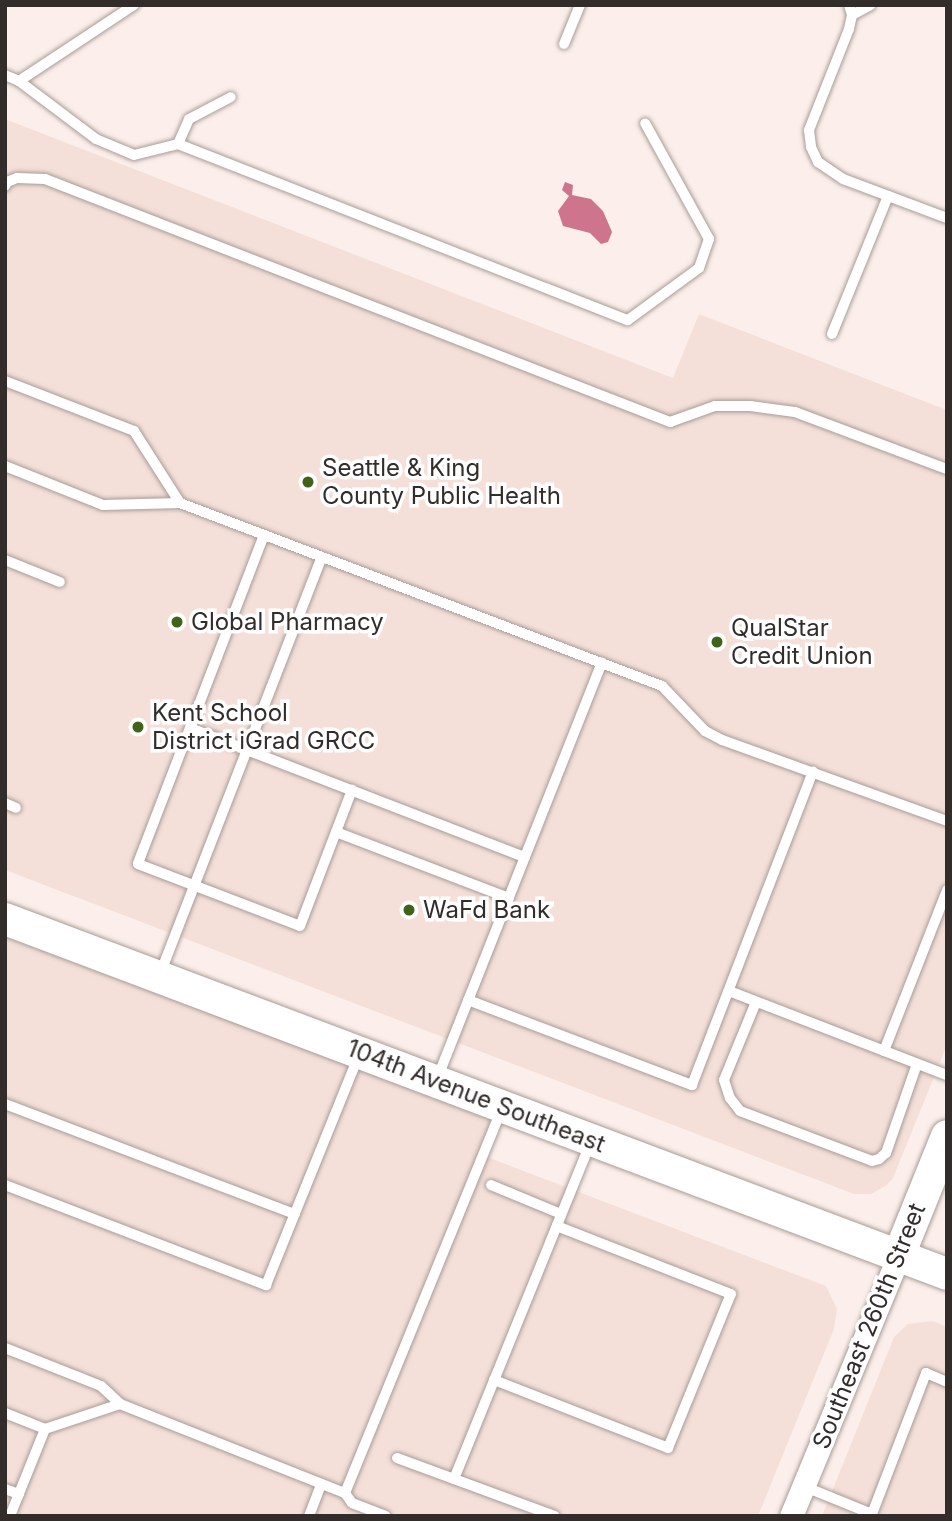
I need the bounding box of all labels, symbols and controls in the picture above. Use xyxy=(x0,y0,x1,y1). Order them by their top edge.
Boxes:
place label: Seattle & King County Public Health xyxy=(322,454,561,510)
marker: Seattle & King County Public Health xyxy=(300,474,316,490)
place label: Global Pharmacy xyxy=(191,608,384,636)
marker: Global Pharmacy xyxy=(169,614,185,630)
place label: QualStar Credit Union xyxy=(731,614,873,670)
marker: QualStar Credit Union xyxy=(709,634,725,650)
place label: Kent School District iGrad GRCC xyxy=(152,699,375,755)
marker: Kent School District iGrad GRCC xyxy=(130,719,146,735)
place label: WaFd Bank xyxy=(423,896,550,924)
marker: WaFd Bank xyxy=(401,902,417,918)
street label: 104th Avenue Southeast xyxy=(343,1033,609,1159)
street label: Southeast 260th Street xyxy=(806,1199,932,1453)

